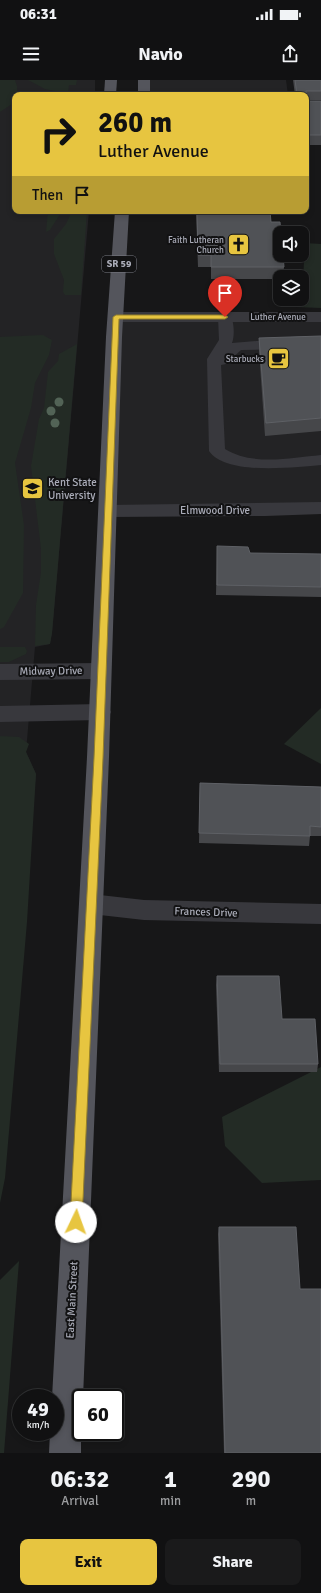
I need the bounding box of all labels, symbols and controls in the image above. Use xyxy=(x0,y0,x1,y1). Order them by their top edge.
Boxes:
text: 06:31 xyxy=(20,5,57,23)
icon: menu xyxy=(20,43,42,65)
text: Navio xyxy=(138,43,183,65)
icon: share xyxy=(279,43,301,65)
text: 260 m xyxy=(98,106,172,140)
icon: right xyxy=(32,108,84,160)
text: Luther Avenue xyxy=(98,140,209,162)
icon: arrive xyxy=(71,184,93,206)
text: Then xyxy=(32,186,63,204)
map controls xyxy=(273,226,309,306)
button: sound xyxy=(273,226,309,262)
church icon: Faith Lutheran Church xyxy=(226,232,252,258)
place label: Faith Lutheran Church xyxy=(168,235,224,256)
road number: SR 59 xyxy=(102,256,136,272)
button: layers xyxy=(273,270,309,306)
pin xyxy=(208,276,242,317)
icon: arrive xyxy=(214,282,236,304)
street label: Luther Avenue xyxy=(250,312,306,323)
cafe icon: Starbucks xyxy=(266,346,292,372)
place label: Starbucks xyxy=(226,354,264,365)
school or university icon: Kent State University xyxy=(19,475,45,501)
place label: Kent State University xyxy=(48,476,97,502)
street label: Elmwood Drive xyxy=(180,504,250,517)
street label: Midway Drive xyxy=(19,664,83,678)
street label: Frances Drive xyxy=(174,904,238,920)
position arrow xyxy=(55,1201,97,1243)
street label: East Main Street xyxy=(63,1261,81,1339)
speed limit sign: 60 xyxy=(72,1389,124,1441)
text: 49 xyxy=(27,1397,49,1422)
text: km/h xyxy=(27,1419,49,1431)
text: 06:32 xyxy=(51,1464,109,1494)
text: 1 xyxy=(164,1464,177,1494)
text: 290 xyxy=(232,1464,270,1494)
text: Arrival xyxy=(61,1493,99,1509)
text: min xyxy=(160,1493,181,1509)
text: m xyxy=(246,1493,256,1509)
button: Exit xyxy=(20,1539,157,1585)
button: Share xyxy=(165,1539,301,1585)

